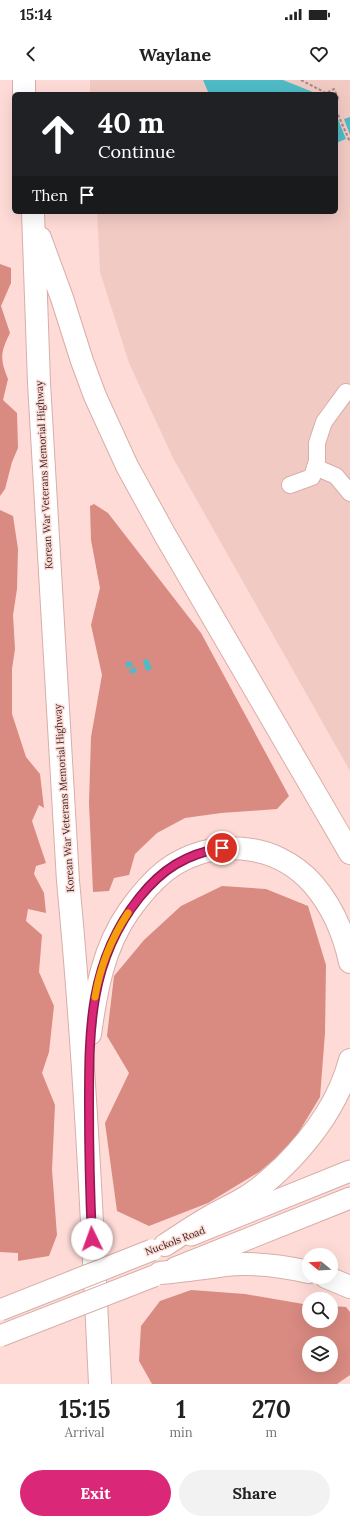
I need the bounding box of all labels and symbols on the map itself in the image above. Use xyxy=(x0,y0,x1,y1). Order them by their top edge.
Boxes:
street label: Korean War Veterans Memorial Highway xyxy=(33,380,55,570)
street label: Korean War Veterans Memorial Highway xyxy=(51,703,77,893)
pin xyxy=(205,831,239,865)
position arrow xyxy=(71,1218,113,1260)
street label: Nuckols Road xyxy=(143,1224,207,1258)
north arrow xyxy=(302,1248,338,1284)

